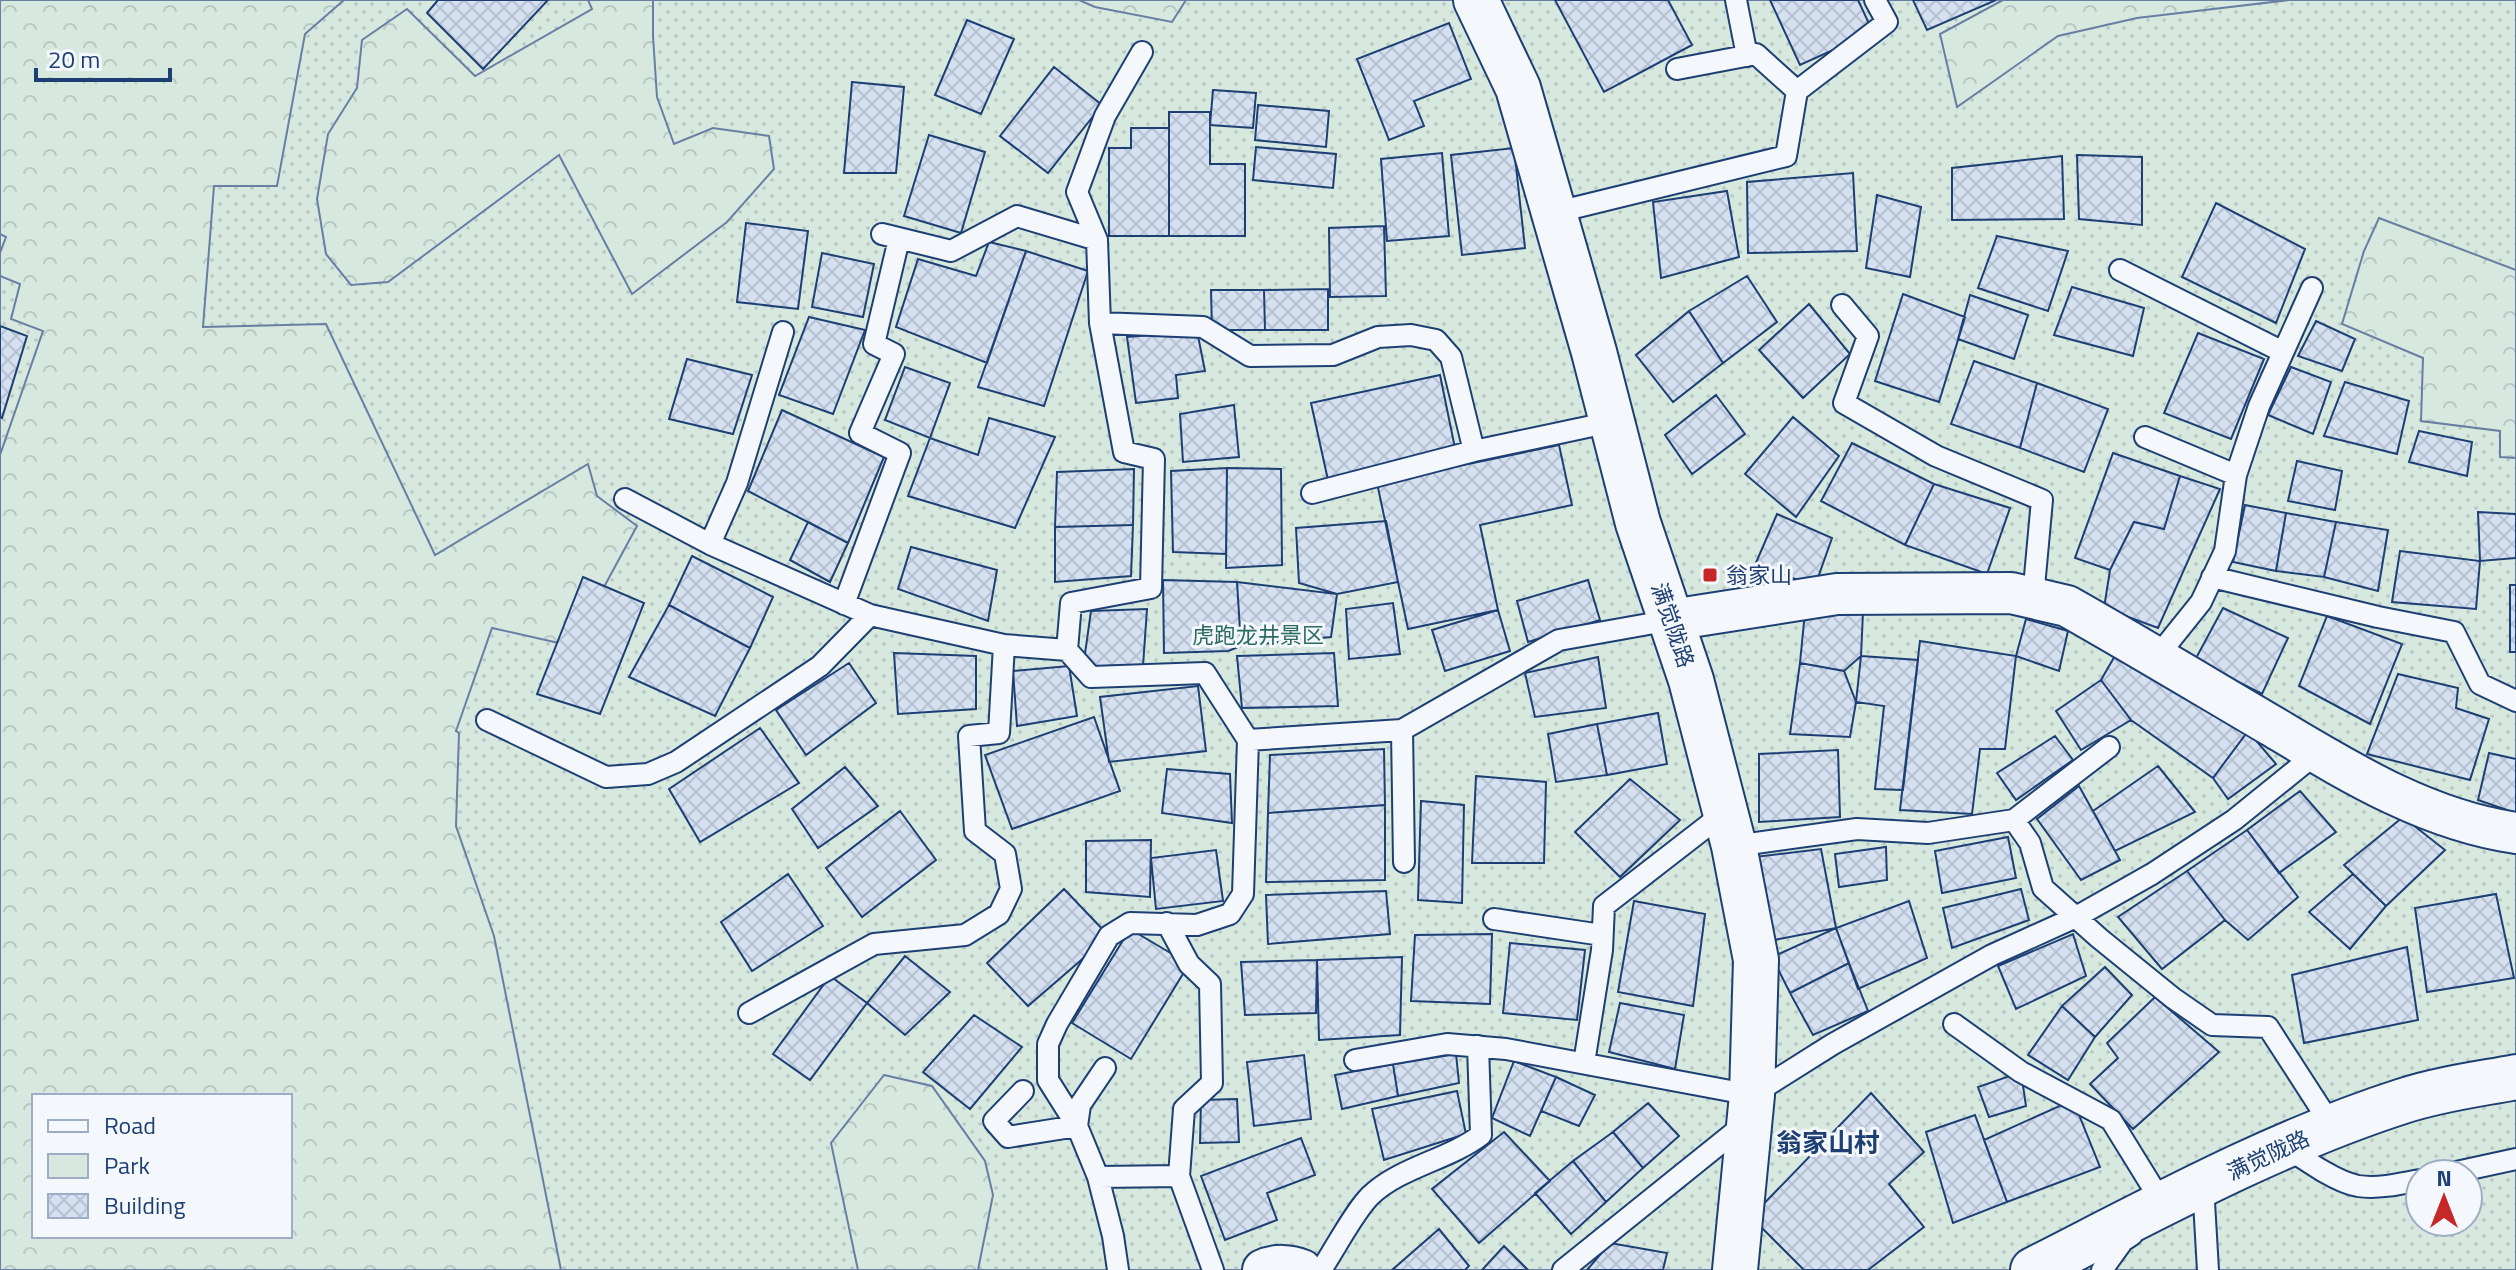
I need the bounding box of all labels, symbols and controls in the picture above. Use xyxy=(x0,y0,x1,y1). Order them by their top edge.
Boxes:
scale bar xyxy=(36,32,170,82)
text: 20 m xyxy=(48,41,100,77)
place label: 翁家山 xyxy=(1726,558,1792,592)
marker: 翁家山 xyxy=(1701,566,1719,584)
street label: 满觉陇路 xyxy=(1643,578,1703,672)
park label: 虎跑龙井景区 xyxy=(1192,618,1324,652)
legend xyxy=(32,1094,292,1238)
text: Road xyxy=(104,1107,156,1143)
street label: 满觉陇路 xyxy=(2221,1121,2315,1189)
district label: 翁家山村 xyxy=(1776,1123,1880,1162)
text: Park xyxy=(104,1147,150,1183)
north arrow xyxy=(2404,1158,2484,1238)
text: N xyxy=(2436,1161,2452,1195)
text: Building xyxy=(104,1187,186,1223)

